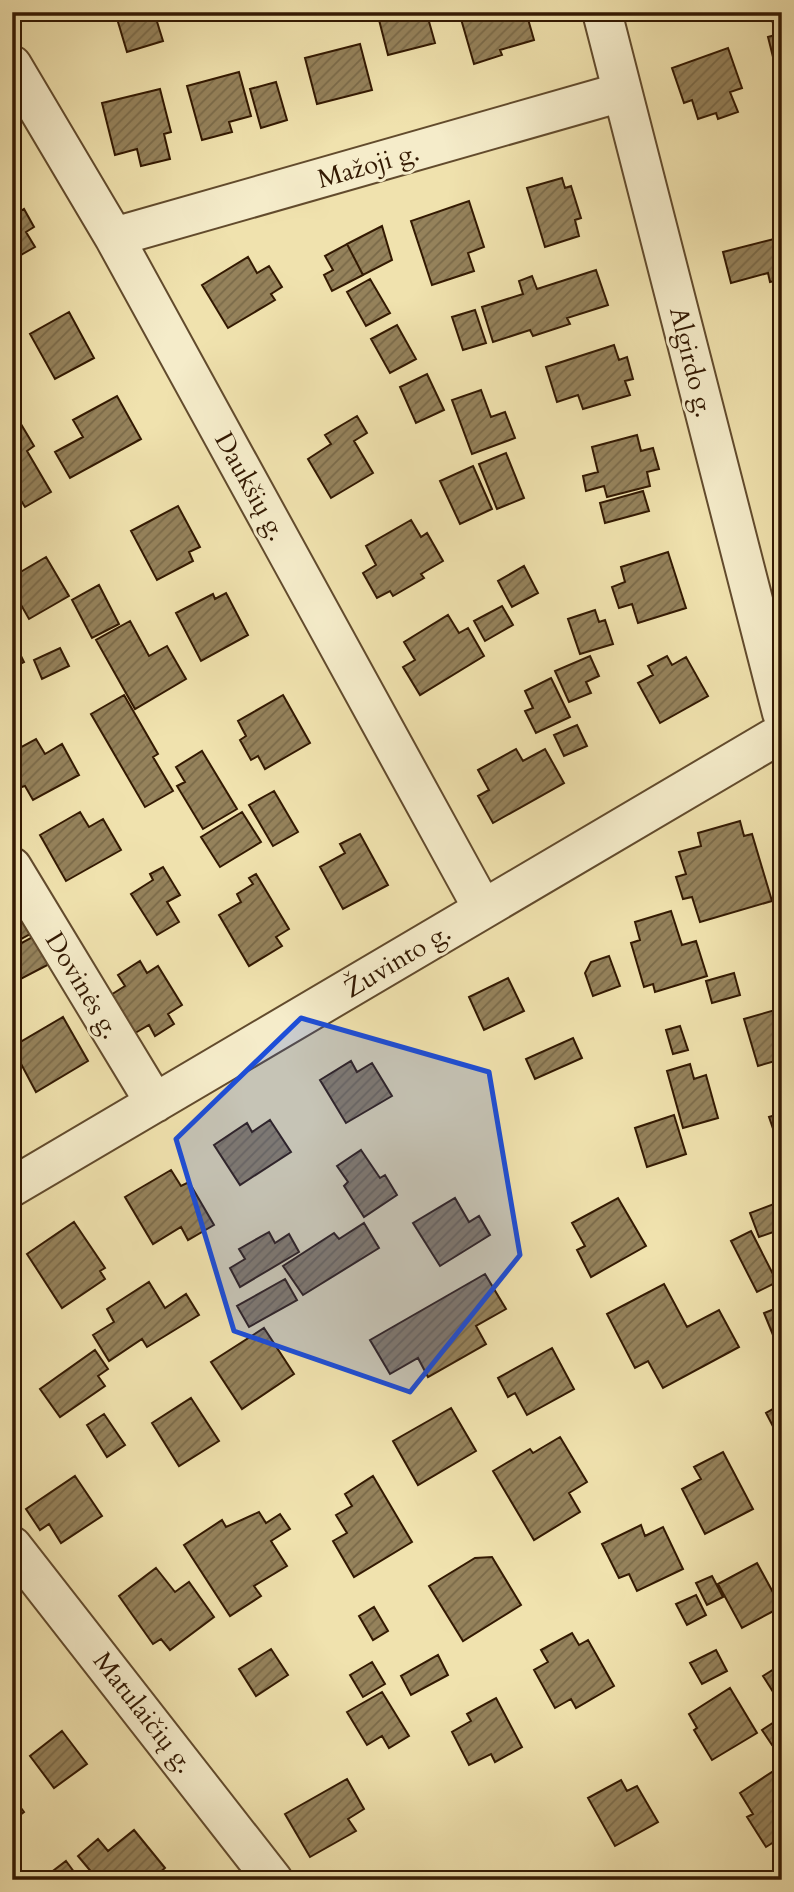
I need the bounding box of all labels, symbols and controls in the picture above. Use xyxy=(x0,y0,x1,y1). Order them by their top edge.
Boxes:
street label: Mažoji g. xyxy=(313,134,423,197)
street label: Algirdo g. xyxy=(661,303,722,421)
street label: Daukšių g. xyxy=(206,426,295,547)
street label: Žuvinto g. xyxy=(337,915,457,1006)
street label: Dovinės g. xyxy=(37,925,128,1045)
street label: Matulaičių g. xyxy=(85,1644,202,1780)

